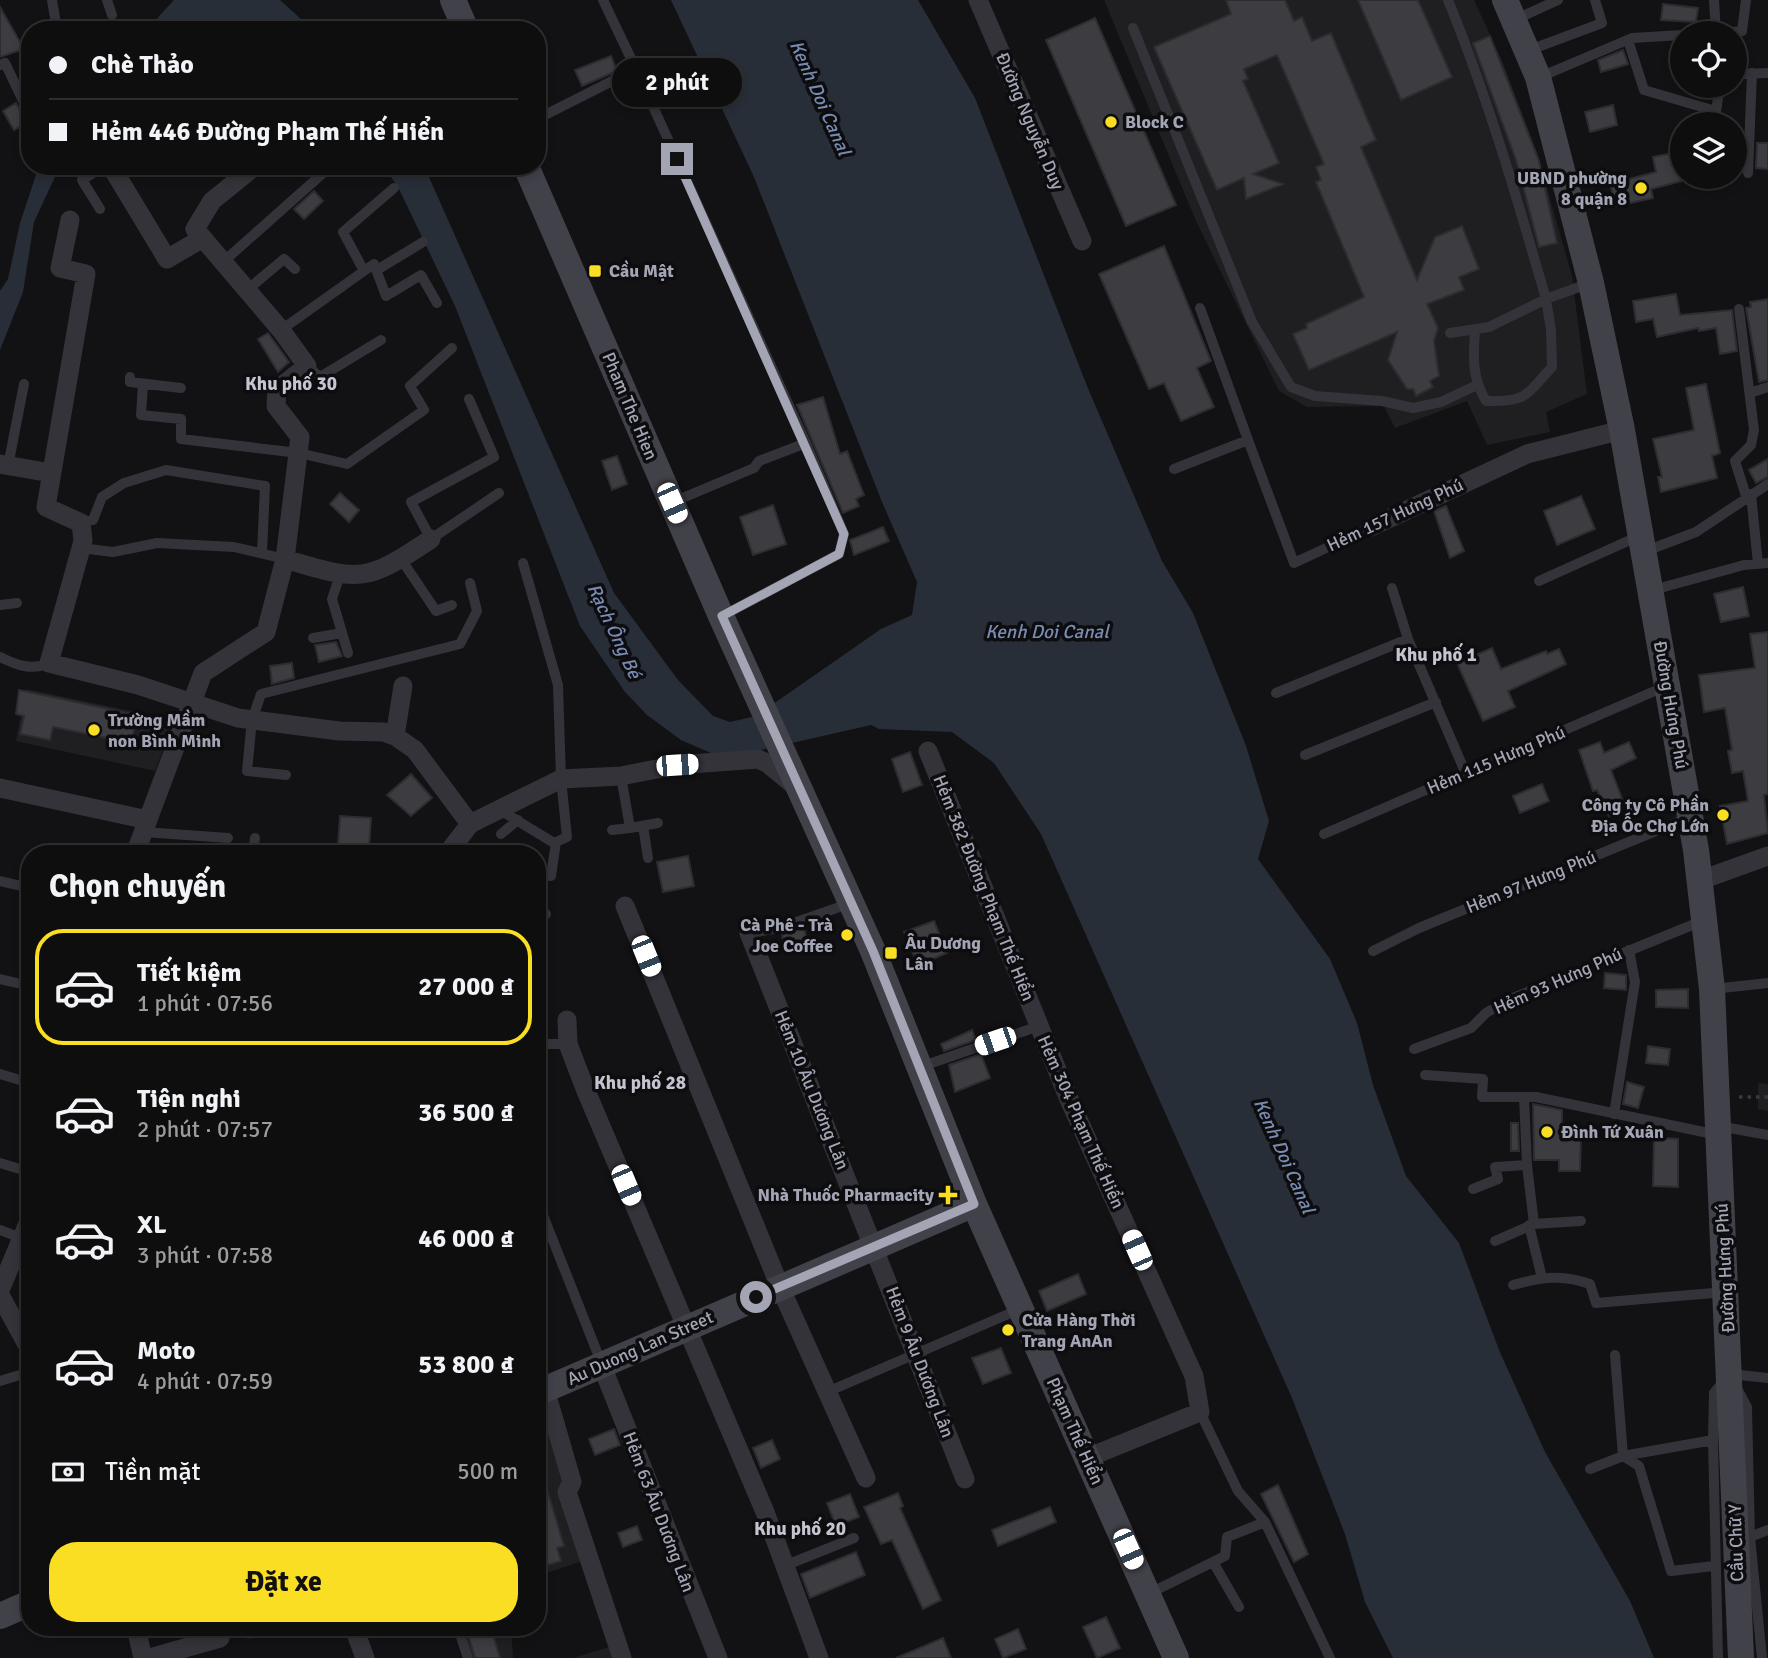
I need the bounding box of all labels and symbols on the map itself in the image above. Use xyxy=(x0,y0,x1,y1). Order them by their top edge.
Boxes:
water label: Kenh Doi Canal xyxy=(784,37,857,161)
street label: Đường Nguyễn Duy xyxy=(991,49,1069,193)
callout: 2 phút xyxy=(612,58,742,106)
place label: Block C xyxy=(1125,111,1184,133)
marker: Block C xyxy=(1103,114,1119,130)
route end xyxy=(661,143,693,175)
place label: UBND phường 8 quận 8 xyxy=(1517,167,1627,210)
marker: UBND phường 8 quận 8 xyxy=(1633,180,1649,196)
place label: Cầu Mật xyxy=(609,260,674,282)
marker: Cầu Mật xyxy=(587,263,603,279)
street label: Pham The Hien xyxy=(597,349,663,463)
district label: Khu phố 30 xyxy=(245,371,337,396)
street label: Hẻm 157 Hưng Phú xyxy=(1323,474,1467,556)
car xyxy=(654,480,691,526)
water label: Rạch Ông Bé xyxy=(581,580,647,684)
water label: Kenh Doi Canal xyxy=(985,620,1110,644)
street label: Đường Hưng Phú xyxy=(1649,639,1693,771)
district label: Khu phố 1 xyxy=(1395,642,1477,667)
place label: Trường Mầm non Bình Minh xyxy=(108,709,221,752)
street label: Hẻm 115 Hưng Phú xyxy=(1424,721,1568,799)
marker: Trường Mầm non Bình Minh xyxy=(86,722,102,738)
car xyxy=(656,753,699,777)
street label: Hẻm 382 Đường Phạm Thế Hiển xyxy=(928,772,1040,1004)
place label: Công ty Cô Phần Địa Ốc Chợ Lớn xyxy=(1582,794,1709,837)
marker: Công ty Cô Phần Địa Ốc Chợ Lớn xyxy=(1715,807,1731,823)
street label: Hẻm 97 Hưng Phú xyxy=(1463,846,1599,918)
place label: Cà Phê - Trà Joe Coffee xyxy=(740,914,833,957)
marker: Cà Phê - Trà Joe Coffee xyxy=(839,927,855,943)
place label: Âu Dương Lân xyxy=(905,932,981,975)
car xyxy=(629,933,664,979)
street label: Hẻm 93 Hưng Phú xyxy=(1490,943,1626,1019)
marker: Âu Dương Lân xyxy=(883,945,899,961)
street label: Hẻm 10 Âu Dương Lân xyxy=(770,1007,854,1173)
car xyxy=(972,1024,1019,1058)
street label: Hẻm 304 Phạm Thế Hiển xyxy=(1033,1032,1129,1212)
district label: Khu phố 28 xyxy=(594,1070,686,1095)
water label: Kenh Doi Canal xyxy=(1248,1095,1321,1219)
place label: Đình Tứ Xuân xyxy=(1561,1121,1664,1143)
marker: Đình Tứ Xuân xyxy=(1539,1124,1555,1140)
car xyxy=(609,1162,644,1208)
place label: Nhà Thuốc Pharmacity xyxy=(757,1184,934,1206)
marker: Nhà Thuốc Pharmacity xyxy=(940,1187,956,1203)
street label: Đường Hưng Phú xyxy=(1711,1203,1739,1333)
car xyxy=(1119,1227,1156,1273)
route start xyxy=(740,1281,772,1313)
street label: Hẻm 9 Âu Dương Lân xyxy=(881,1283,959,1441)
street label: Au Duong Lan Street xyxy=(563,1306,717,1390)
place label: Cửa Hàng Thời Trang AnAn xyxy=(1022,1309,1136,1352)
marker: Cửa Hàng Thời Trang AnAn xyxy=(1000,1322,1016,1338)
street label: Phạm Thế Hiển xyxy=(1042,1374,1108,1488)
street label: Hẻm 63 Âu Dương Lân xyxy=(618,1429,700,1595)
street label: Cầu Chữ Y xyxy=(1724,1504,1748,1582)
district label: Khu phố 20 xyxy=(754,1516,846,1541)
car xyxy=(1110,1526,1147,1572)

